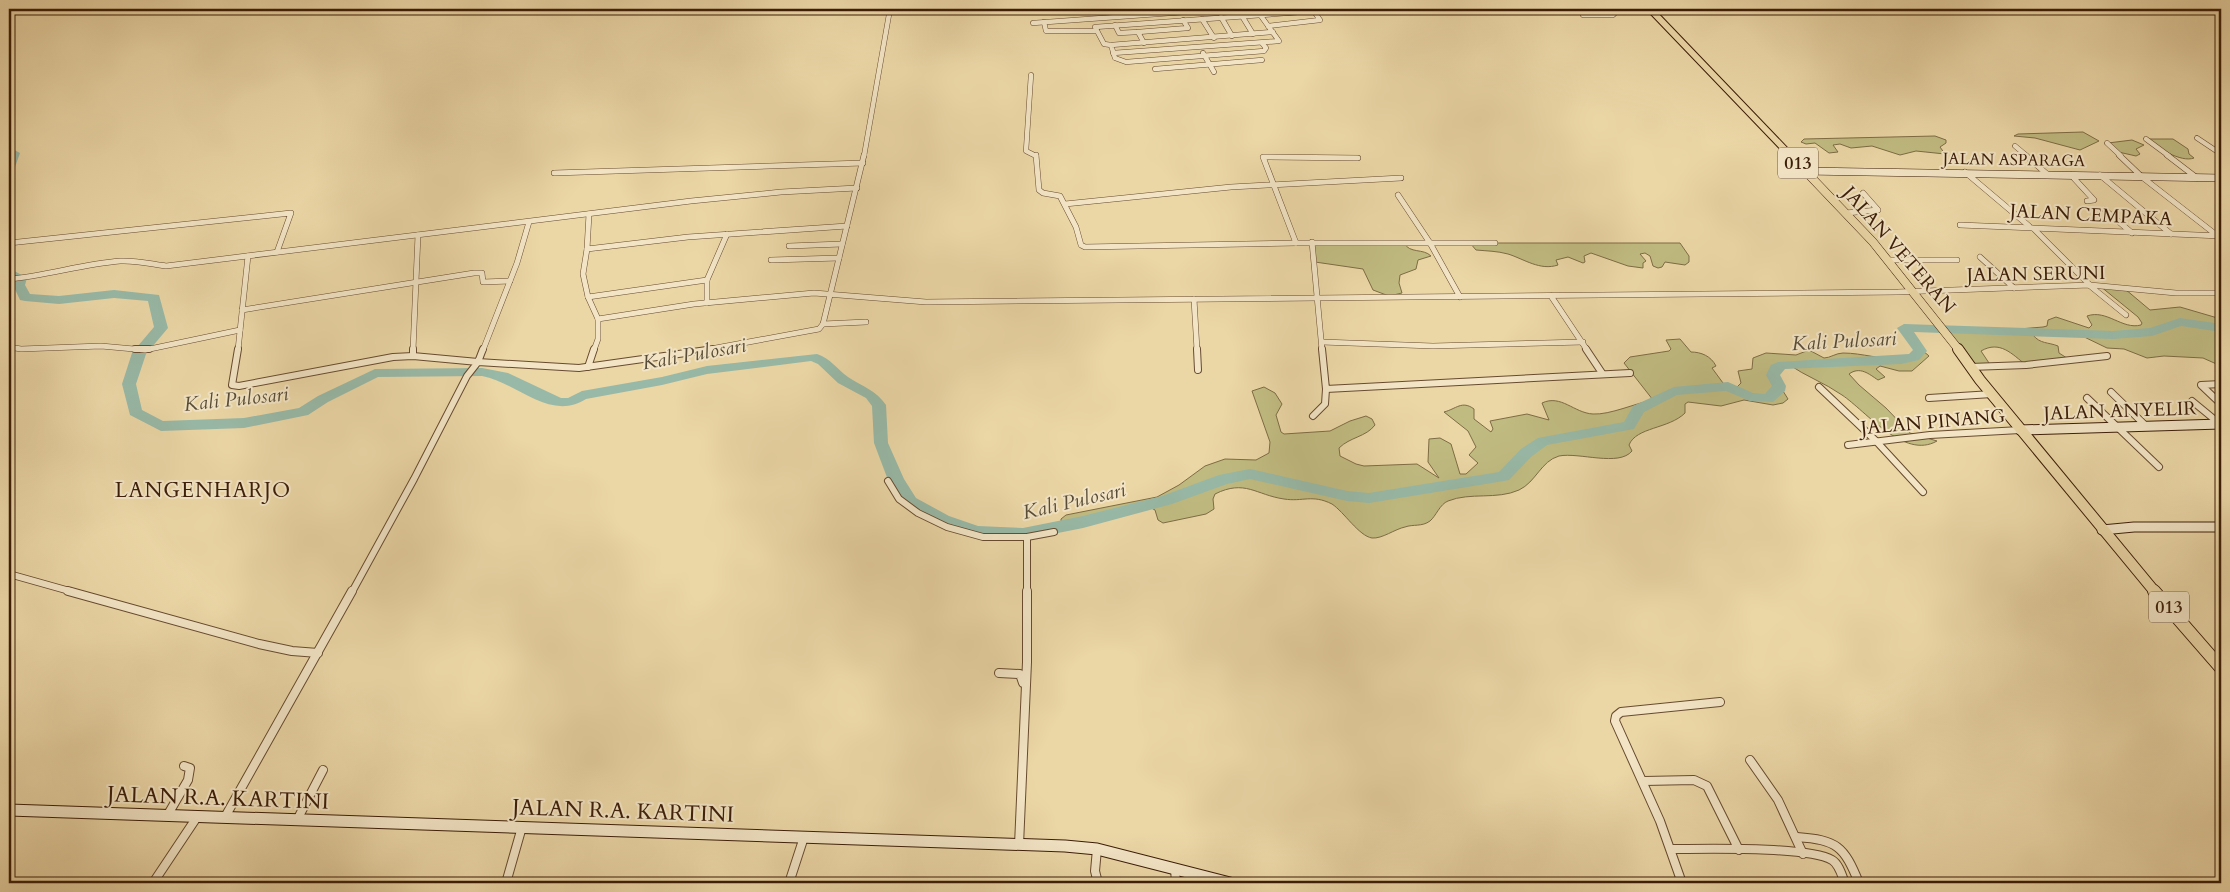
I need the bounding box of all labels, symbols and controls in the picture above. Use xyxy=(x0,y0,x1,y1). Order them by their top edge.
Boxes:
road number: 013 xyxy=(1778,148,1818,178)
street label: JALAN ASPARAGA xyxy=(1941,148,2086,172)
street label: JALAN VETERAN xyxy=(1835,179,1961,319)
street label: JALAN CEMPAKA xyxy=(2006,198,2173,232)
street label: JALAN SERUNI xyxy=(1963,260,2106,288)
water label: Kali Pulosari xyxy=(1791,325,1898,357)
water label: Kali Pulosari xyxy=(640,331,749,376)
water label: Kali Pulosari xyxy=(182,380,290,418)
street label: JALAN ANYELIR xyxy=(2040,395,2198,427)
street label: JALAN PINANG xyxy=(1857,403,2006,442)
district label: LANGENHARJO xyxy=(115,476,291,505)
water label: Kali Pulosari xyxy=(1020,476,1129,526)
road number: 013 xyxy=(2149,592,2189,622)
street label: JALAN R.A. KARTINI xyxy=(104,779,329,817)
street label: JALAN R.A. KARTINI xyxy=(509,792,734,830)

